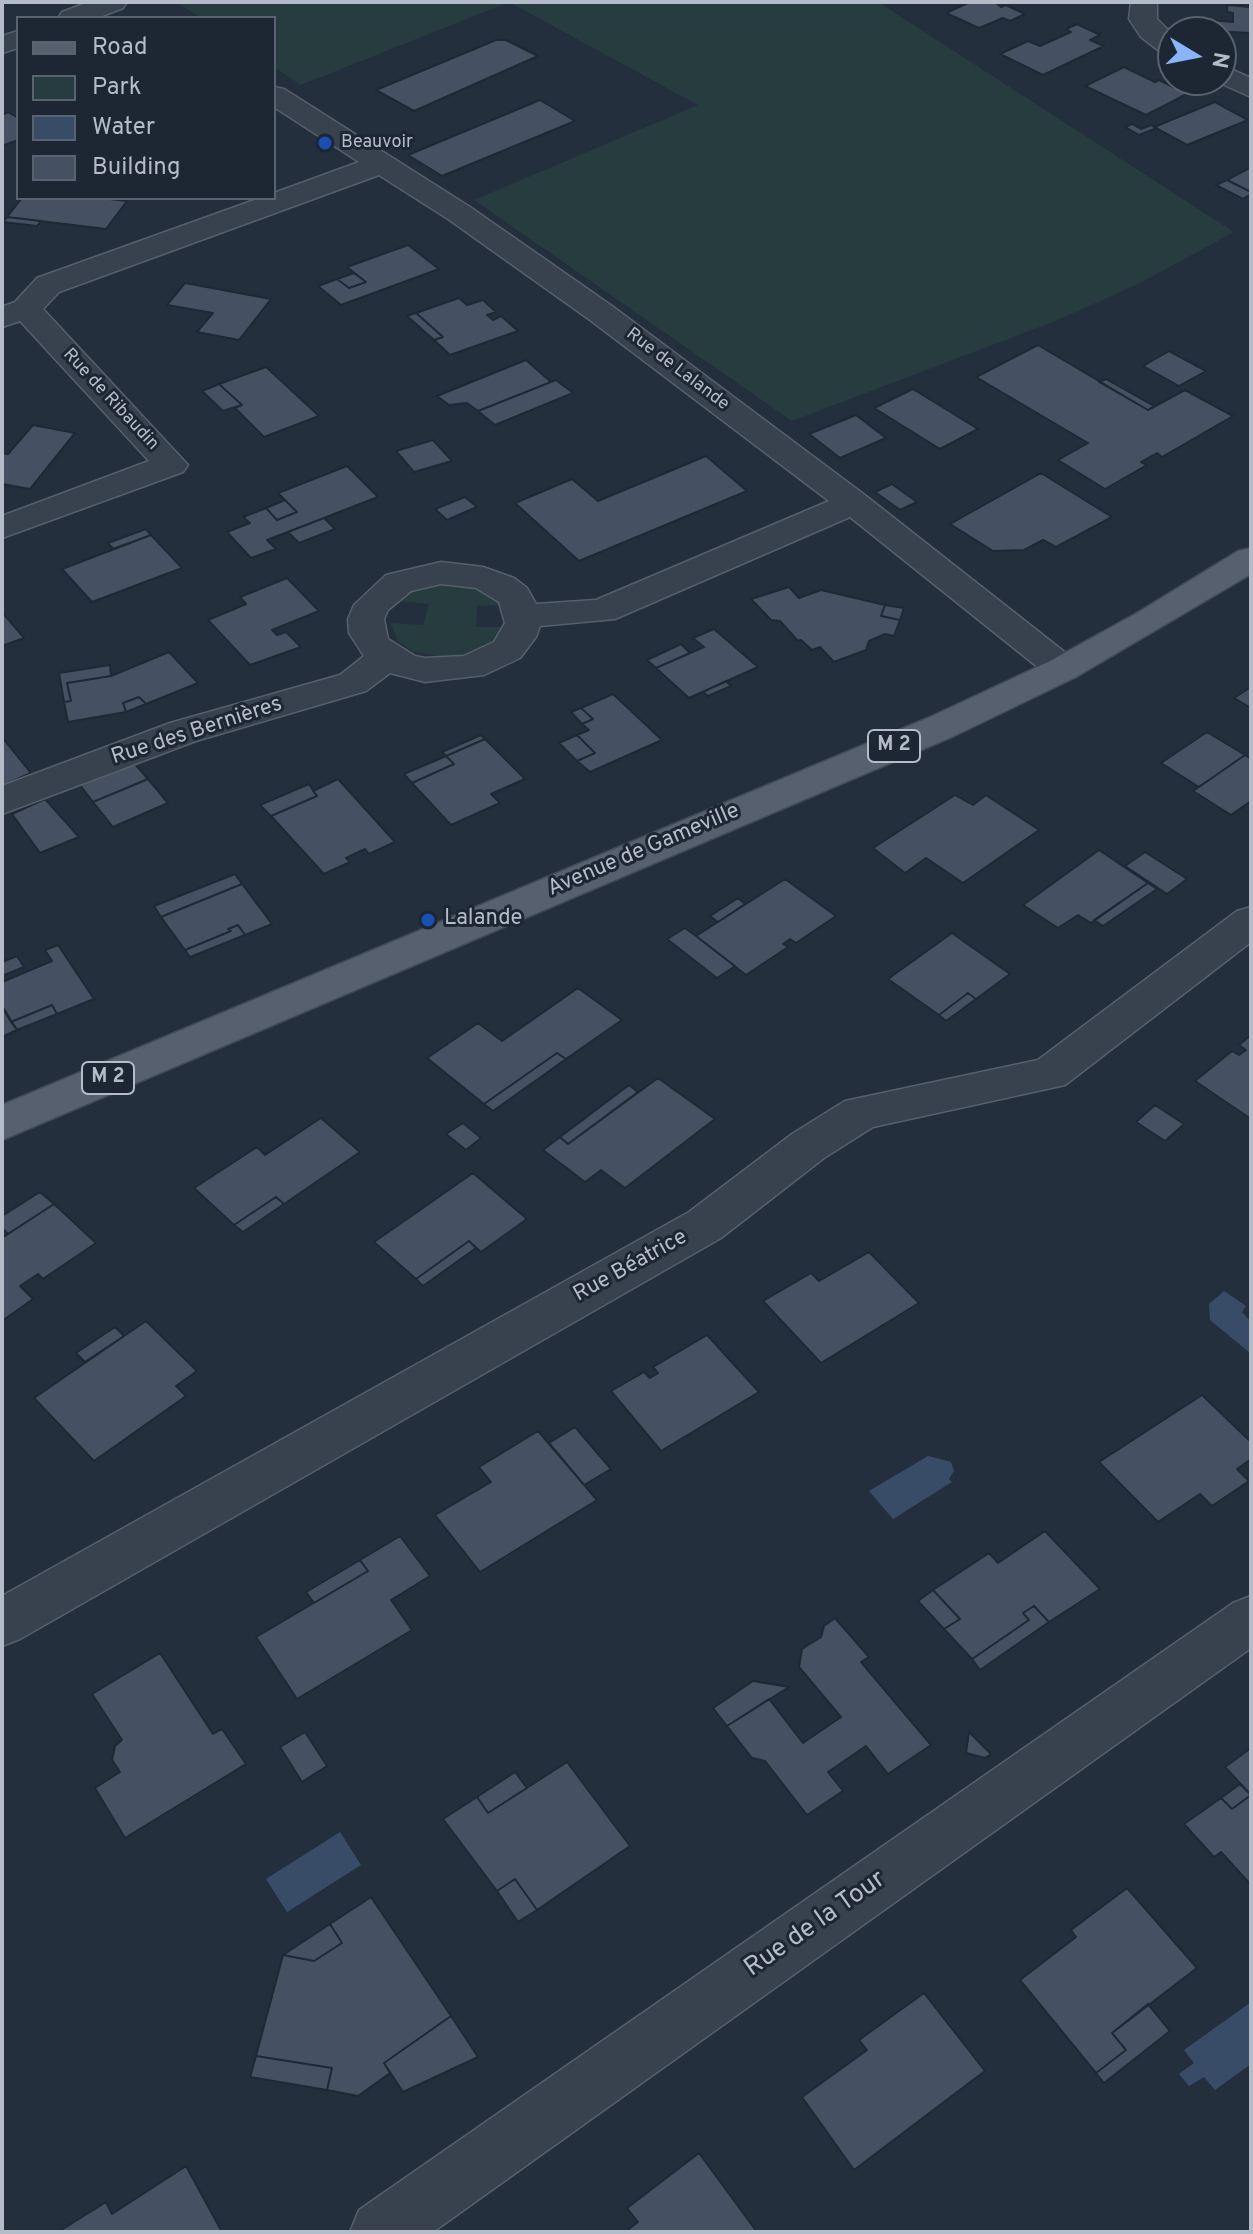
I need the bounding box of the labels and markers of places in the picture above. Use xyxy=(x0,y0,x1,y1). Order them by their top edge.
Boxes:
place label: Beauvoir xyxy=(341,132,413,154)
marker: Beauvoir xyxy=(316,134,334,152)
place label: Lalande xyxy=(444,907,522,933)
marker: Lalande xyxy=(419,911,437,929)

